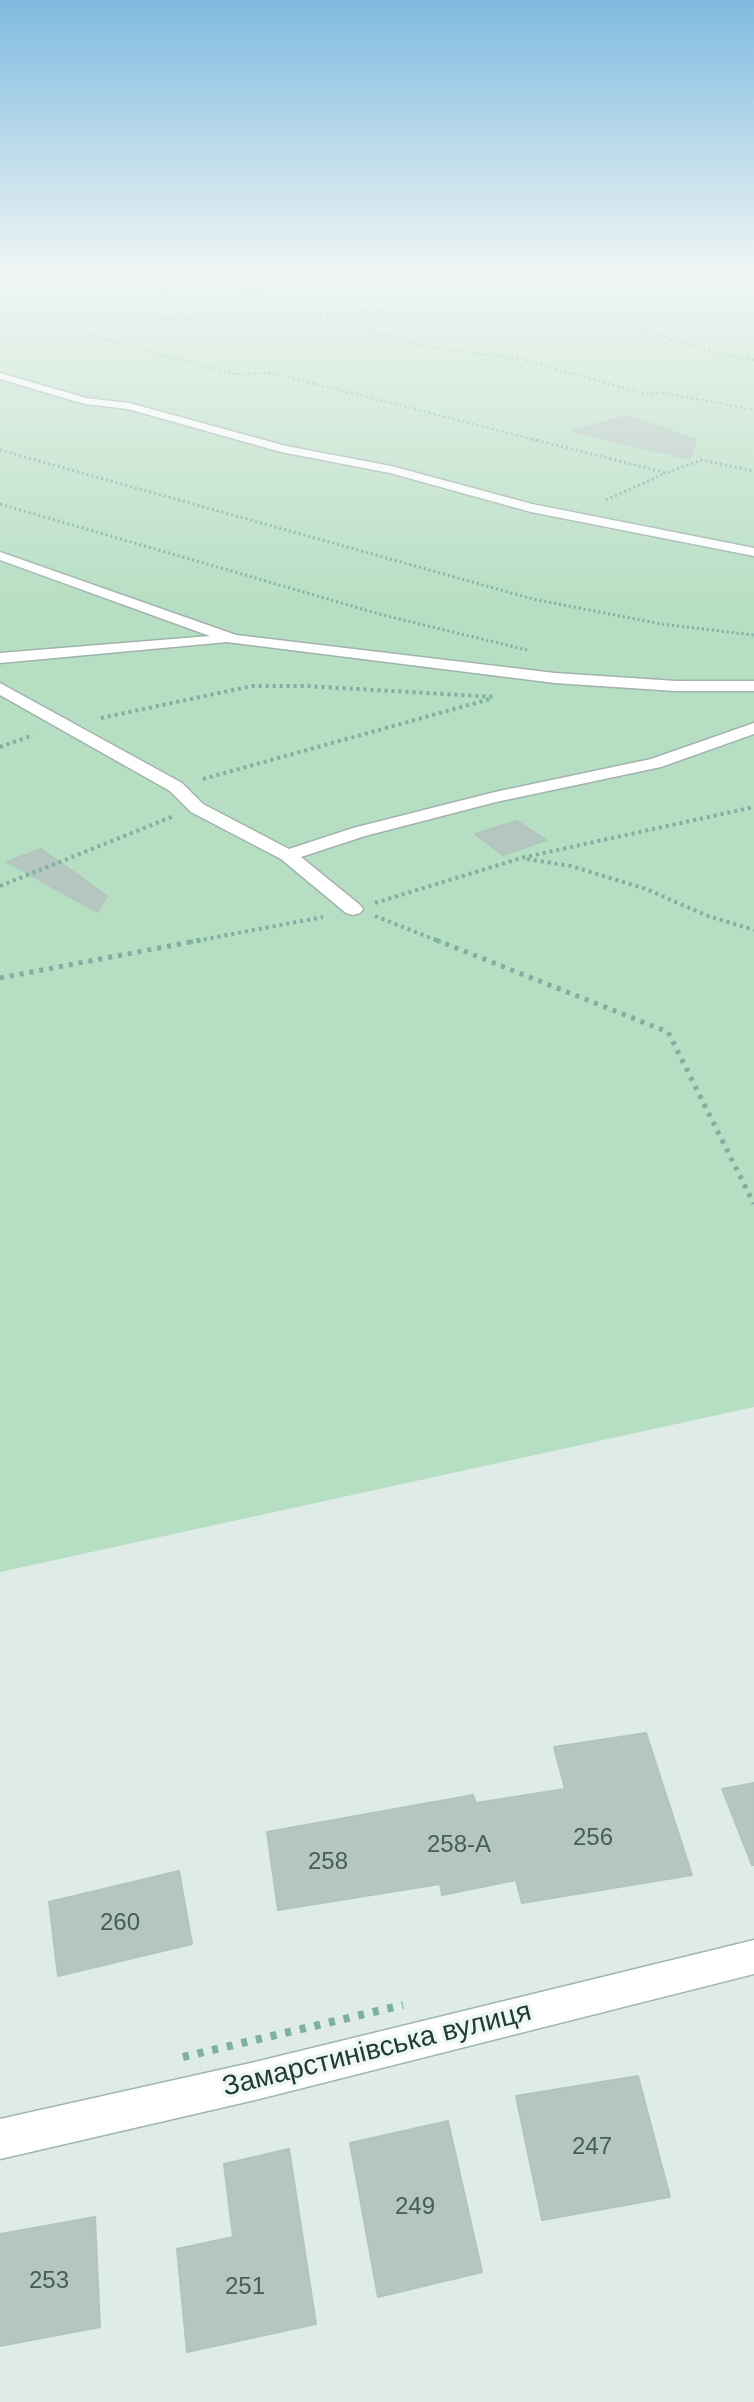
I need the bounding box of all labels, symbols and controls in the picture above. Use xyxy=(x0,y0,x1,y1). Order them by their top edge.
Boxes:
house number: 256 xyxy=(573,1824,613,1852)
house number: 258-А xyxy=(427,1831,491,1859)
house number: 258 xyxy=(308,1848,348,1876)
house number: 260 xyxy=(100,1909,140,1937)
street label: Замарстинівська вулиця xyxy=(219,1995,535,2105)
house number: 247 xyxy=(572,2133,612,2161)
house number: 249 xyxy=(395,2193,435,2221)
house number: 253 xyxy=(29,2267,69,2295)
house number: 251 xyxy=(225,2273,265,2301)

